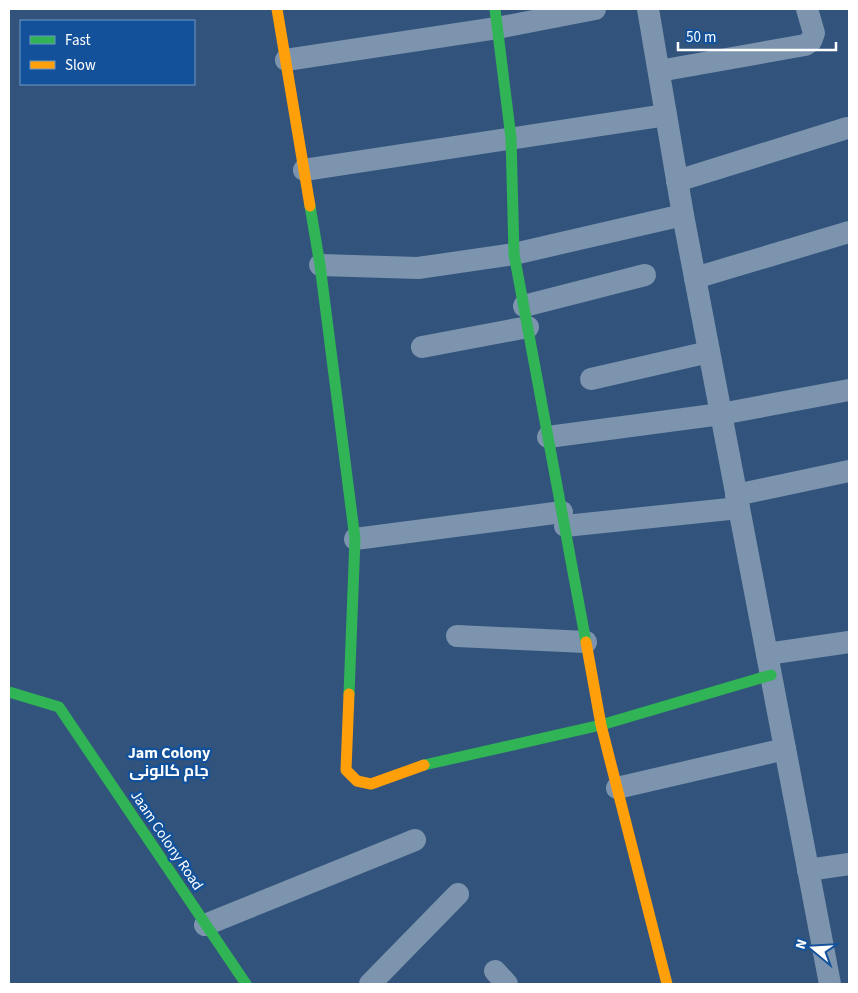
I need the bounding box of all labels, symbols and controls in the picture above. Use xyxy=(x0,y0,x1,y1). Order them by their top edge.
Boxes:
legend xyxy=(20,20,195,85)
scale bar xyxy=(678,20,836,52)
text: 50 m xyxy=(686,27,716,48)
text: Fast xyxy=(65,30,91,51)
text: Slow xyxy=(65,55,96,76)
district label: Jam Colony جام کالونی xyxy=(128,742,211,782)
street label: Jaam Colony Road xyxy=(125,786,208,895)
north arrow xyxy=(788,923,838,973)
text: N xyxy=(791,937,813,952)

